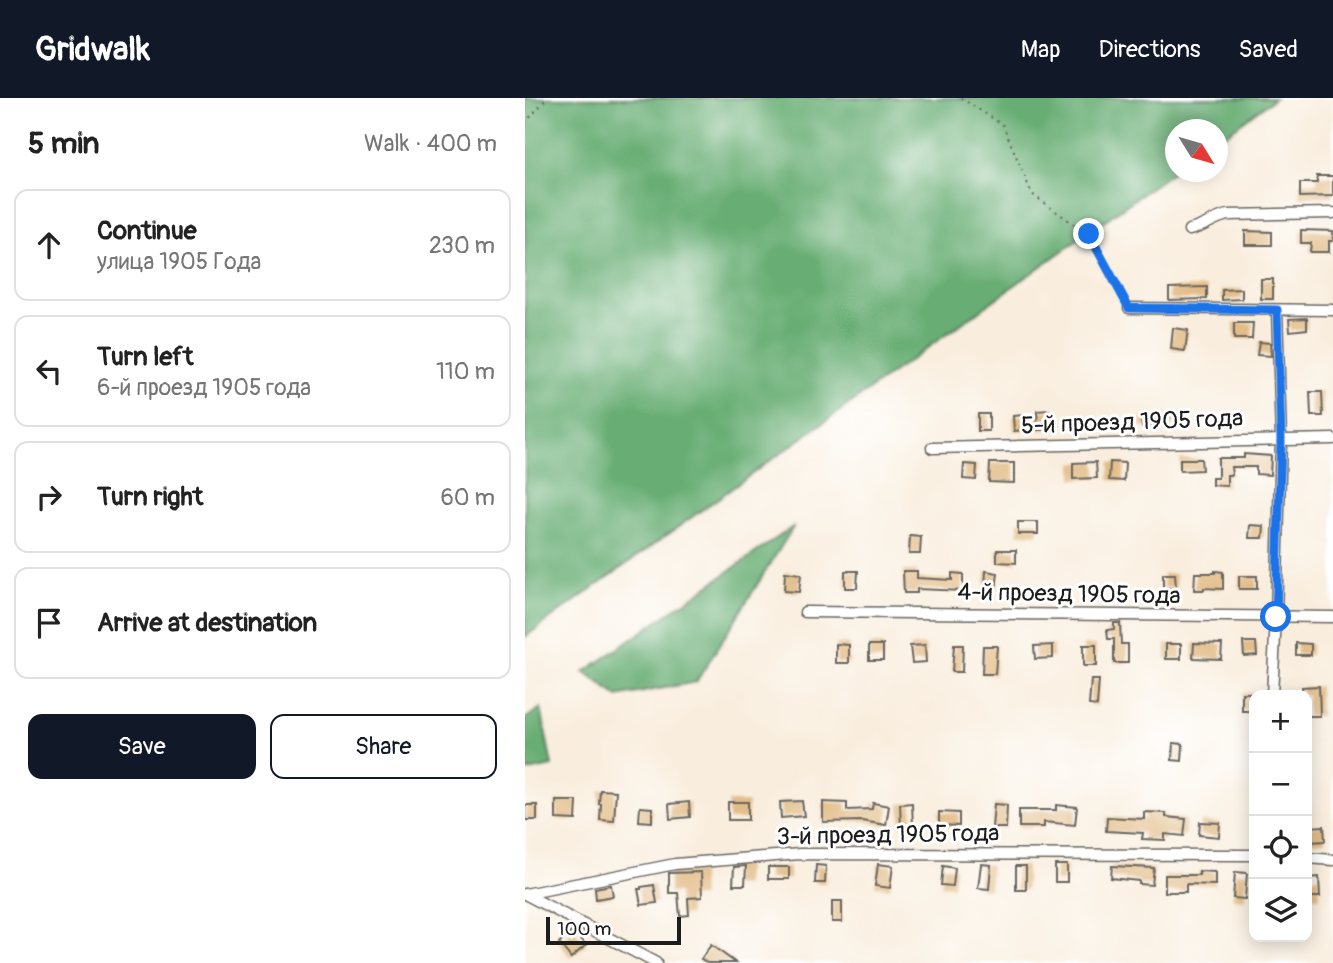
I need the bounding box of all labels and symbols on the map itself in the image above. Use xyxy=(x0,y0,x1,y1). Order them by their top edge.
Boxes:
north arrow xyxy=(1165,119,1228,182)
route end xyxy=(1073,218,1104,249)
street label: 5-й проезд 1905 года xyxy=(1020,404,1244,440)
street label: 4-й проезд 1905 года xyxy=(957,578,1181,610)
route start xyxy=(1260,601,1291,632)
street label: 3-й проезд 1905 года xyxy=(776,819,1000,851)
scale bar xyxy=(546,914,681,946)

